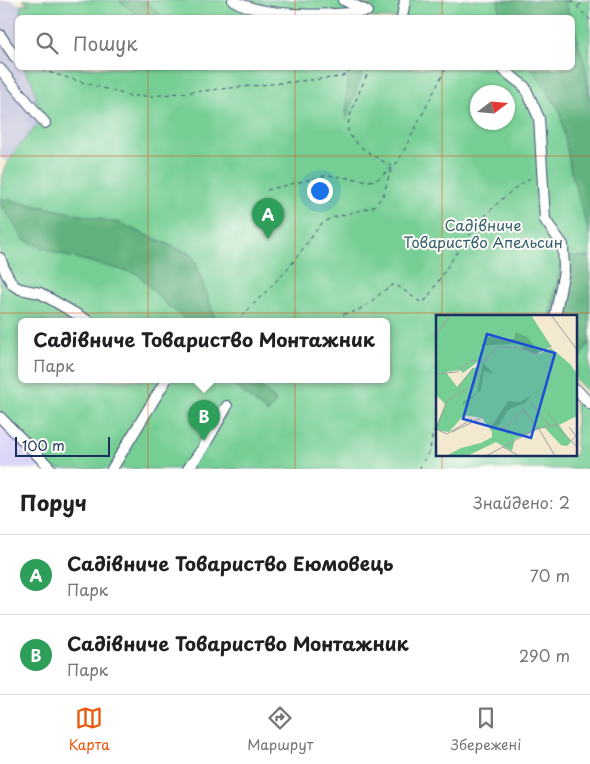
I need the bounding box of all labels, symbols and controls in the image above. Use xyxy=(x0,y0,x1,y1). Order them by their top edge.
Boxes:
search box xyxy=(15,15,575,70)
icon: search xyxy=(33,29,61,57)
text: Пошук xyxy=(73,29,138,57)
north arrow xyxy=(470,85,515,130)
your location xyxy=(307,178,333,204)
pin: A xyxy=(252,198,284,239)
park label: Садівниче Товариство Апельсин xyxy=(403,213,563,253)
inset map xyxy=(436,315,578,457)
popup xyxy=(18,318,390,383)
text: Садівниче Товариство Монтажник xyxy=(33,325,375,353)
text: Парк xyxy=(33,353,74,377)
pin: B xyxy=(188,400,220,441)
scale bar xyxy=(15,434,110,457)
text: 100 m xyxy=(22,435,65,456)
text: Поруч xyxy=(20,486,87,518)
text: Знайдено: 2 xyxy=(473,490,570,514)
text: Садівниче Товариство Еюмовець xyxy=(67,549,393,577)
text: A xyxy=(30,563,42,587)
text: 70 m xyxy=(530,563,570,587)
text: Парк xyxy=(67,577,108,601)
text: Садівниче Товариство Монтажник xyxy=(67,629,409,657)
text: B xyxy=(31,643,41,667)
text: 290 m xyxy=(519,643,570,667)
text: Парк xyxy=(67,657,108,681)
tab: Карта xyxy=(69,704,110,755)
tab: Маршрут xyxy=(247,704,313,755)
tab: Збережені xyxy=(451,704,521,755)

